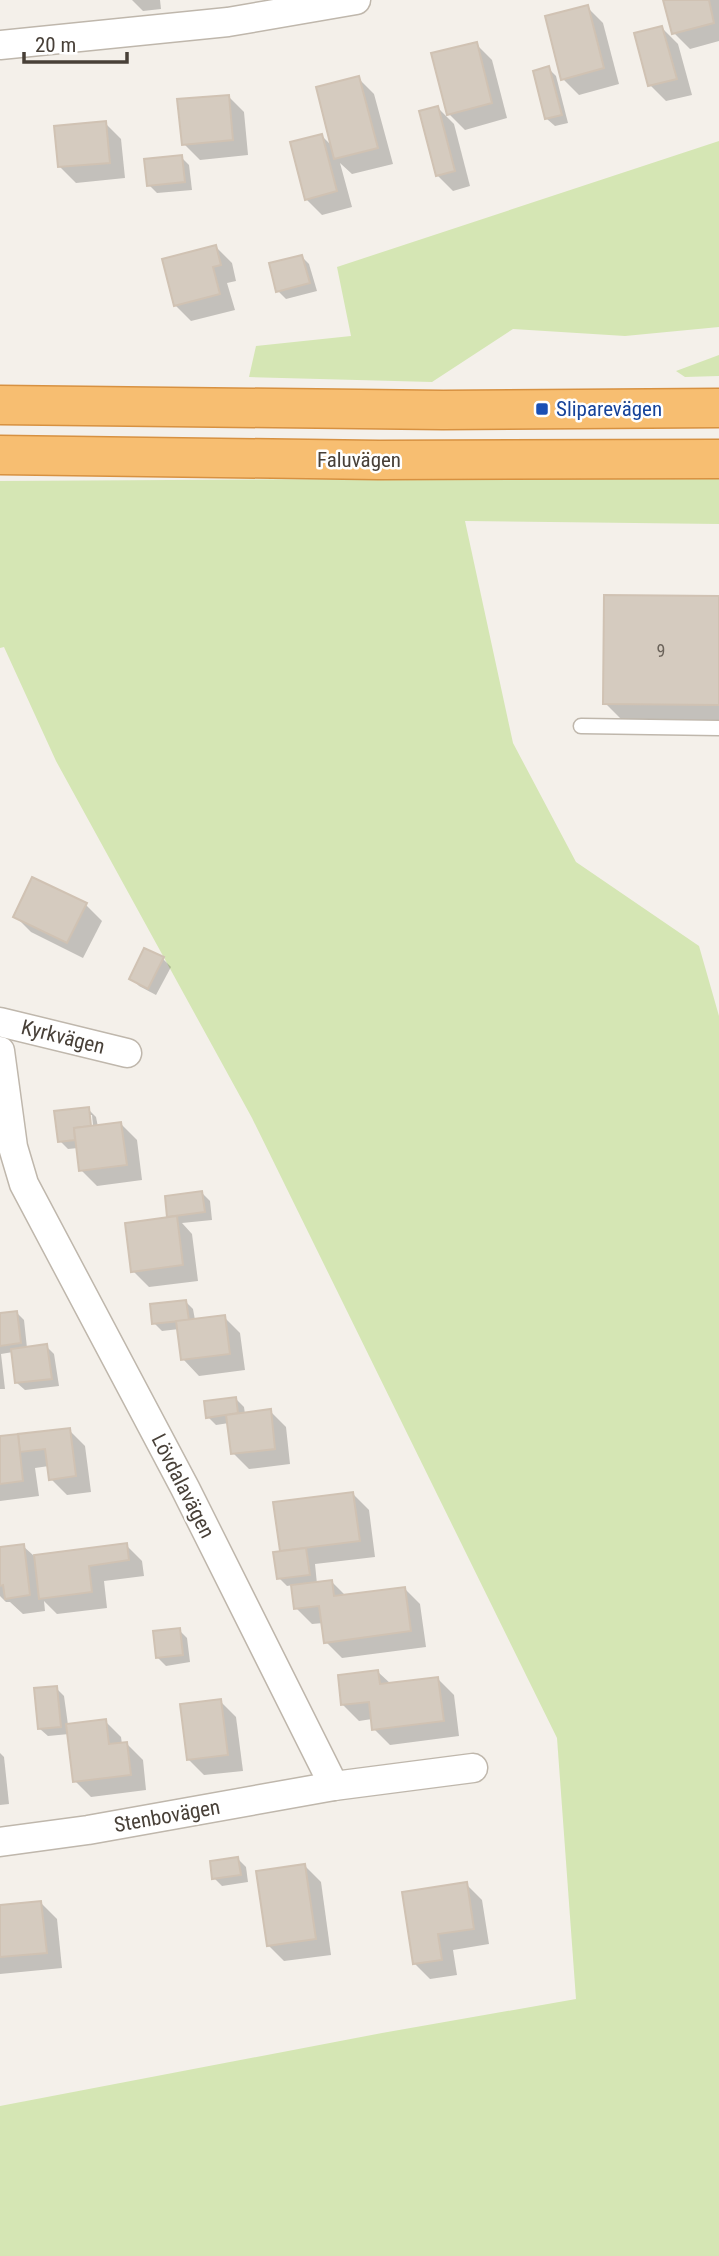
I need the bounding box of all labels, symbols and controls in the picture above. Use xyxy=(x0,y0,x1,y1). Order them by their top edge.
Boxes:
scale bar xyxy=(24,21,128,65)
text: 20 m xyxy=(35,33,76,57)
place label: Sliparevägen xyxy=(556,397,662,421)
marker: Sliparevägen xyxy=(534,401,550,417)
street label: Faluvägen xyxy=(317,448,401,472)
house number: 9 xyxy=(657,640,665,661)
street label: Kyrkvägen xyxy=(19,1015,107,1059)
street label: Lövdalavägen xyxy=(147,1430,219,1542)
street label: Stenbovägen xyxy=(112,1795,222,1837)

